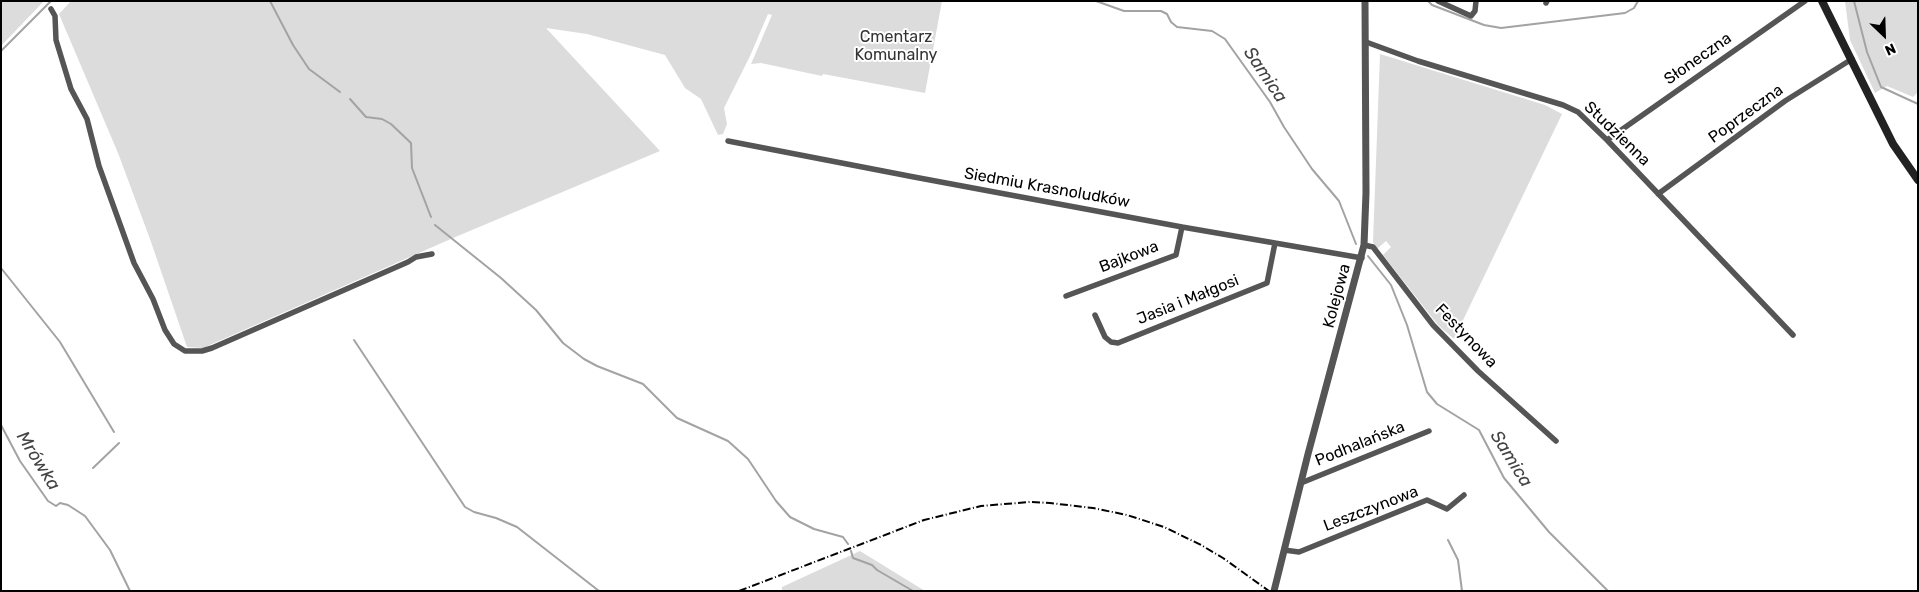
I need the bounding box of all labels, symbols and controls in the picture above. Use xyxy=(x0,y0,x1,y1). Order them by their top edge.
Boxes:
north arrow xyxy=(1859,10,1909,60)
park label: Cmentarz Komunalny xyxy=(855,27,937,65)
street label: Słoneczna xyxy=(1661,29,1735,89)
text: N xyxy=(1882,39,1898,59)
water label: Samica xyxy=(1239,43,1291,107)
street label: Poprzeczna xyxy=(1705,81,1787,147)
street label: Studzienna xyxy=(1580,98,1654,170)
street label: Siedmiu Krasnoludków xyxy=(963,164,1131,212)
street label: Bajkowa xyxy=(1097,237,1161,277)
street label: Kolejowa xyxy=(1319,262,1355,330)
street label: Jasia i Małgosi xyxy=(1134,271,1242,329)
street label: Festynowa xyxy=(1431,300,1501,372)
street label: Podhalańska xyxy=(1312,417,1408,471)
water label: Samica xyxy=(1485,427,1537,491)
water label: Mrówka xyxy=(12,428,64,494)
street label: Leszczynowa xyxy=(1321,482,1421,536)

